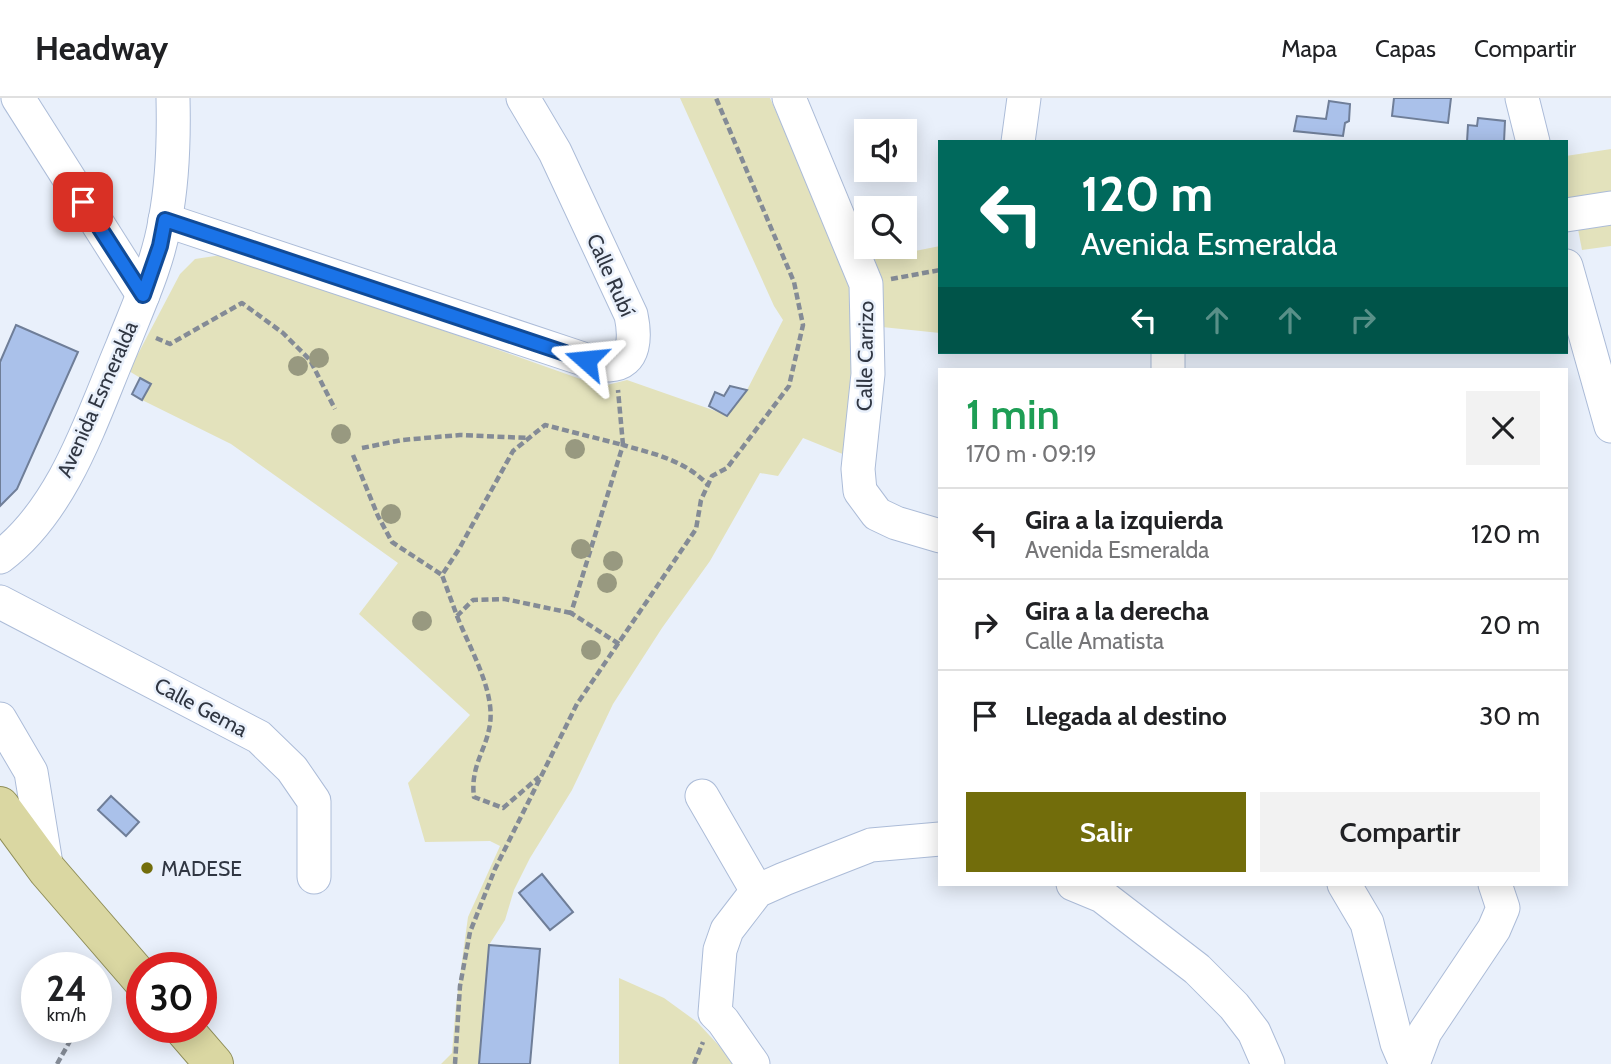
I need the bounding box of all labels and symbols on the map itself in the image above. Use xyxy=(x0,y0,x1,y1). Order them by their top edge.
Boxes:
pin xyxy=(53,172,113,232)
street label: Calle Rubí xyxy=(582,230,641,321)
street label: Calle Carrizo xyxy=(852,301,878,411)
street label: Avenida Esmeralda xyxy=(51,317,143,481)
position arrow xyxy=(549,323,623,397)
street label: Calle Gema xyxy=(150,672,252,742)
place label: MADESE xyxy=(161,856,242,881)
marker: MADESE xyxy=(139,860,155,876)
speed limit sign: 30 xyxy=(126,952,217,1043)

